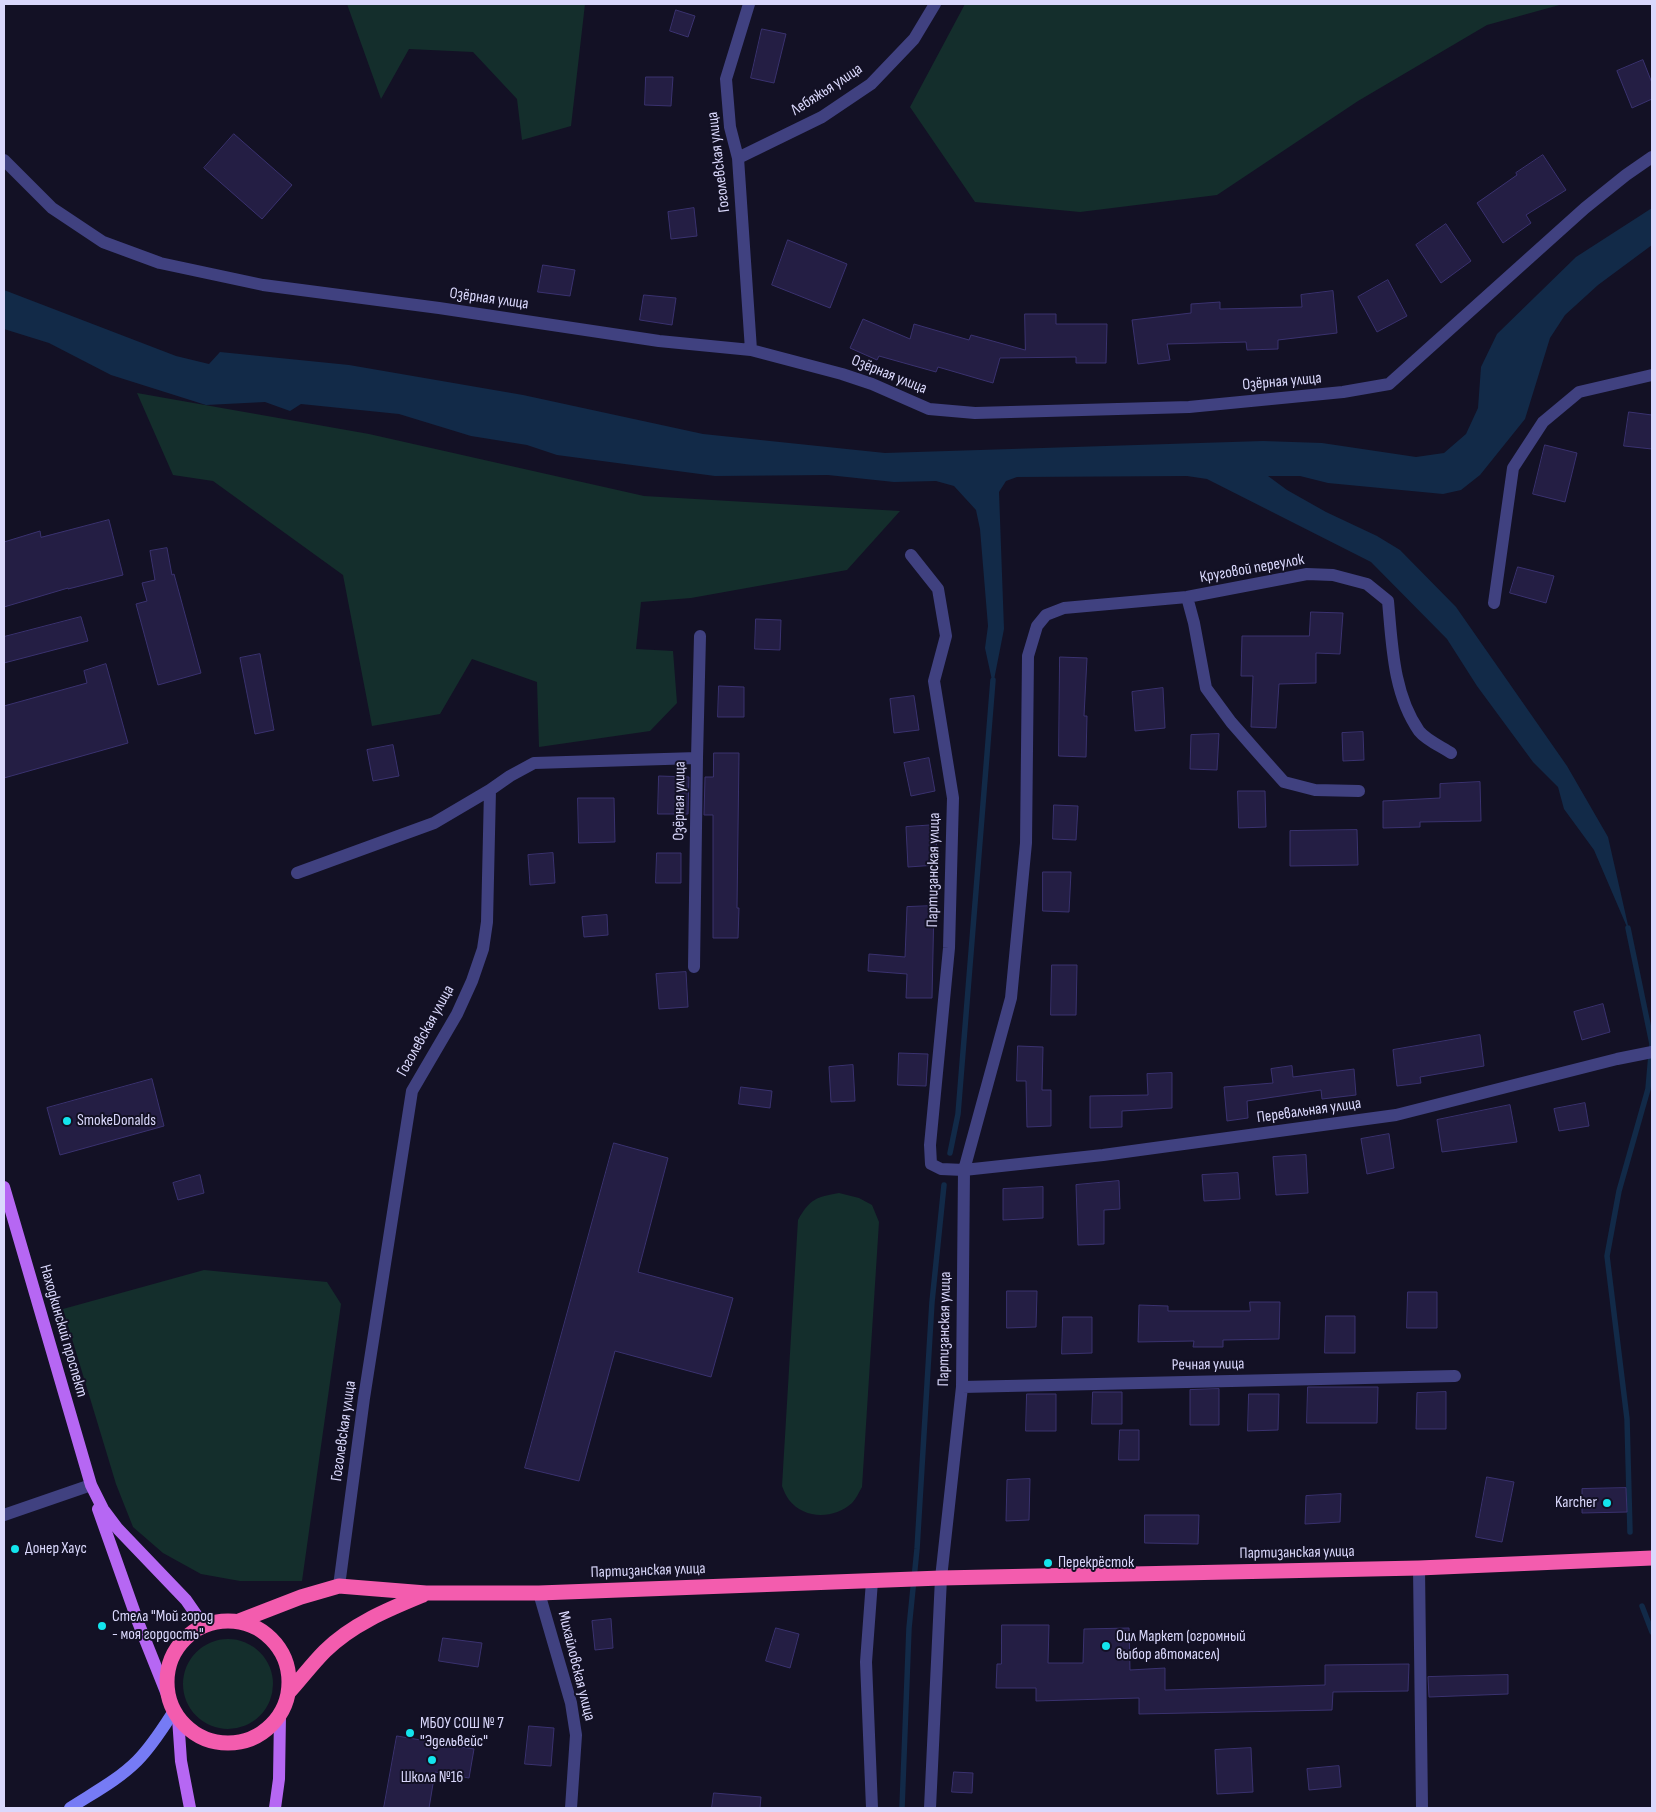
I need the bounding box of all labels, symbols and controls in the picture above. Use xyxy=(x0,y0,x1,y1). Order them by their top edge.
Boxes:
street label: Лебяжья улица xyxy=(788,60,866,120)
street label: Гоголевская улица xyxy=(703,111,735,213)
street label: Озёрная улица xyxy=(448,284,530,314)
street label: Озёрная улица xyxy=(849,351,929,399)
street label: Озёрная улица xyxy=(1242,369,1322,395)
street label: Круговой переулок xyxy=(1198,550,1306,588)
street label: Озёрная улица xyxy=(670,761,690,841)
street label: Партизанская улица xyxy=(923,812,945,928)
street label: Гоголевская улица xyxy=(393,982,459,1080)
street label: Перевальная улица xyxy=(1256,1094,1362,1128)
place label: SmokeDonalds xyxy=(77,1111,156,1131)
marker: SmokeDonalds xyxy=(61,1115,73,1127)
street label: Находкинский проспект xyxy=(35,1262,91,1400)
street label: Партизанская улица xyxy=(934,1271,956,1387)
street label: Речная улица xyxy=(1172,1355,1244,1375)
street label: Гоголевская улица xyxy=(327,1380,361,1482)
place label: Karcher xyxy=(1555,1493,1597,1513)
marker: Karcher xyxy=(1601,1497,1613,1509)
place label: Донер Хаус xyxy=(25,1539,87,1559)
street label: Партизанская улица xyxy=(1239,1542,1355,1564)
marker: Донер Хаус xyxy=(9,1543,21,1555)
place label: Перекрёсток xyxy=(1058,1553,1134,1573)
marker: Перекрёсток xyxy=(1042,1557,1054,1569)
street label: Партизанская улица xyxy=(590,1559,706,1583)
place label: Стела "Мой город - моя гордость" xyxy=(112,1607,213,1645)
street label: Михайловская улица xyxy=(553,1609,599,1723)
marker: Стела "Мой город - моя гордость" xyxy=(96,1620,108,1632)
place label: Оил Маркет (огромный выбор автомасел) xyxy=(1116,1627,1246,1665)
marker: Оил Маркет (огромный выбор автомасел) xyxy=(1100,1640,1112,1652)
place label: МБОУ СОШ № 7 "Эдельвейс" xyxy=(420,1714,504,1752)
marker: МБОУ СОШ № 7 "Эдельвейс" xyxy=(404,1727,416,1739)
marker: Школа №16 xyxy=(426,1754,438,1766)
place label: Школа №16 xyxy=(401,1768,463,1788)

